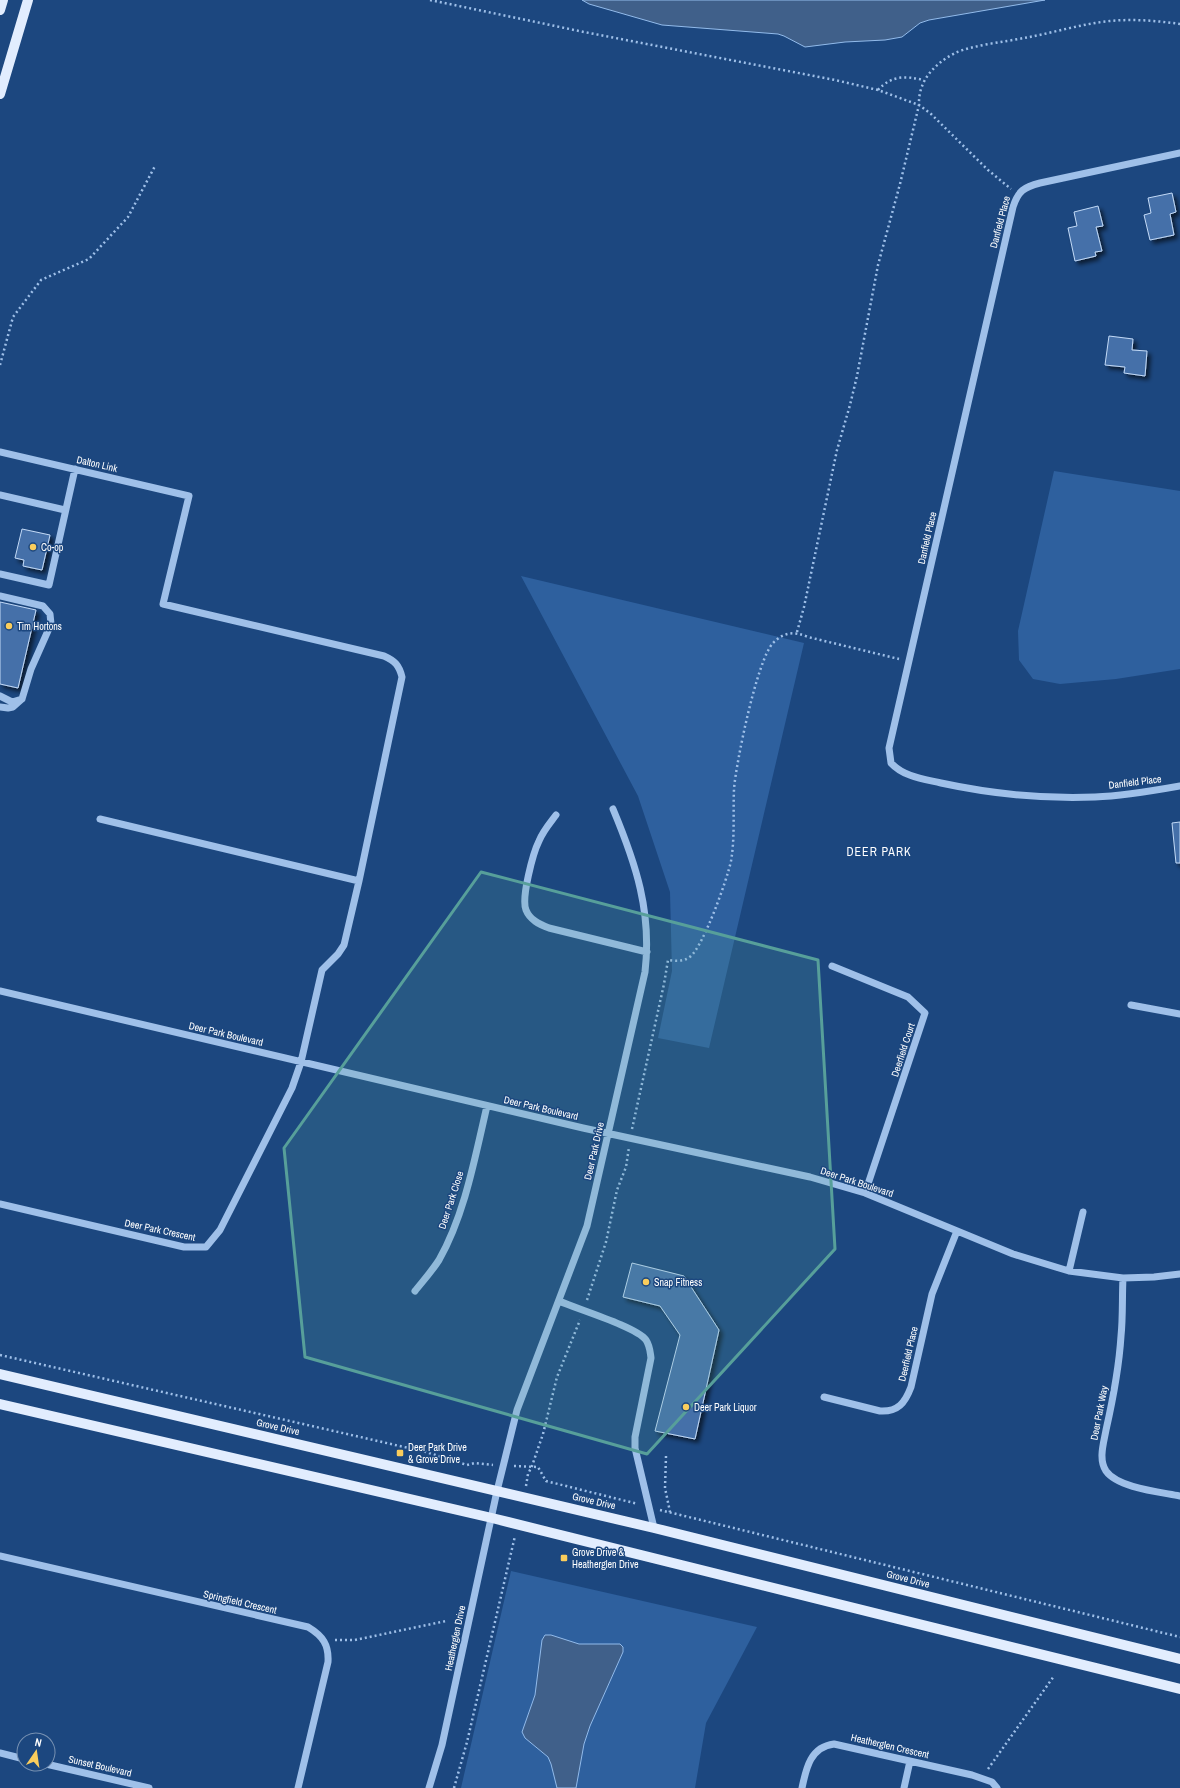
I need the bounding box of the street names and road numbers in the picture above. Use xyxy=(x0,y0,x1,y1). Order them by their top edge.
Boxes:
street label: Danfield Place xyxy=(987,194,1013,249)
street label: Dalton Link xyxy=(75,453,120,475)
street label: Danfield Place xyxy=(915,510,939,565)
street label: Danfield Place xyxy=(1108,772,1163,792)
street label: Deer Park Boulevard xyxy=(187,1019,265,1049)
street label: Deerfield Court xyxy=(888,1021,918,1078)
street label: Deer Park Boulevard xyxy=(502,1093,580,1123)
street label: Deer Park Drive xyxy=(581,1120,607,1181)
street label: Deer Park Boulevard xyxy=(819,1164,895,1200)
street label: Deer Park Close xyxy=(436,1169,467,1231)
street label: Deer Park Crescent xyxy=(123,1216,197,1244)
street label: Deerfield Place xyxy=(895,1325,921,1383)
street label: Deer Park Way xyxy=(1087,1384,1111,1441)
street label: Grove Drive xyxy=(255,1416,301,1438)
street label: Grove Drive xyxy=(571,1490,617,1512)
street label: Grove Drive xyxy=(885,1567,931,1591)
street label: Springfield Crescent xyxy=(202,1587,279,1617)
street label: Heatherglen Drive xyxy=(442,1604,468,1672)
street label: Heatherglen Crescent xyxy=(850,1731,931,1761)
street label: Sunset Boulevard xyxy=(67,1752,133,1780)

